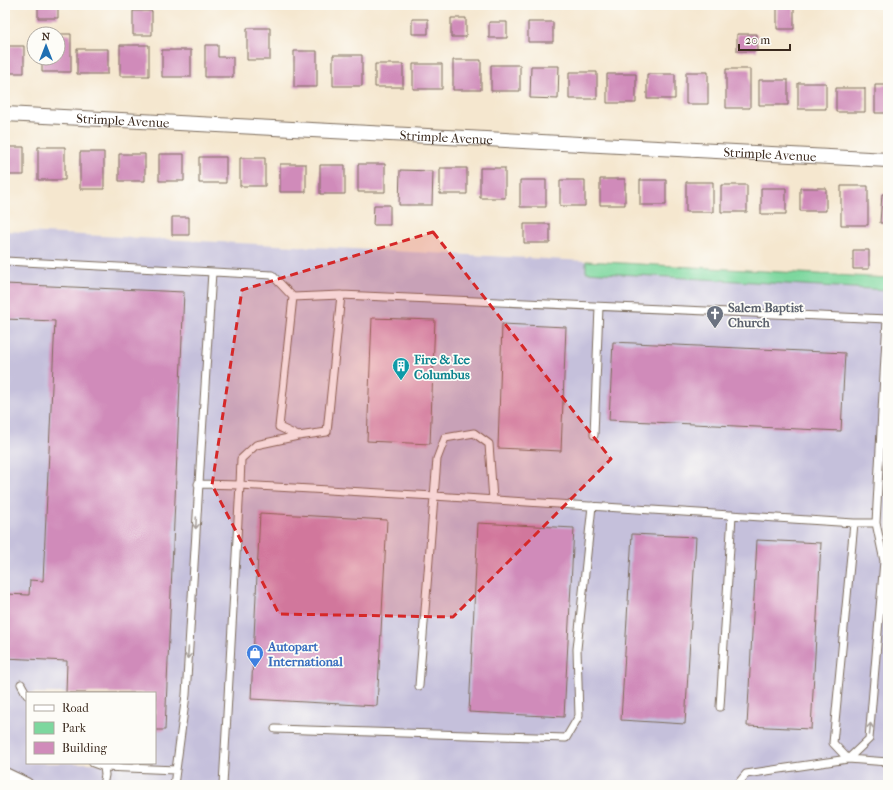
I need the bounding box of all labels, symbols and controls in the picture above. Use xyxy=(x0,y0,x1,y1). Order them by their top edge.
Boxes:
north arrow xyxy=(26,26,66,66)
scale bar xyxy=(739,26,790,52)
text: N xyxy=(42,30,51,43)
text: 20 m xyxy=(745,33,770,47)
street label: Strimple Avenue xyxy=(76,111,170,131)
street label: Strimple Avenue xyxy=(399,128,494,147)
street label: Strimple Avenue xyxy=(723,144,817,164)
place label: Salem Baptist Church xyxy=(728,300,804,330)
church icon: Salem Baptist Church xyxy=(705,304,725,329)
place label: Fire & Ice Columbus xyxy=(413,352,471,382)
building icon: Fire & Ice Columbus xyxy=(391,356,411,381)
one-way arrow xyxy=(192,516,200,529)
place label: Autopart International xyxy=(267,639,343,669)
shop icon: Autopart International xyxy=(245,643,265,668)
one-way arrow xyxy=(185,646,192,659)
legend xyxy=(26,692,156,764)
text: Road xyxy=(62,701,89,715)
text: Park xyxy=(62,721,87,735)
one-way arrow xyxy=(866,723,874,736)
text: Building xyxy=(62,741,107,755)

